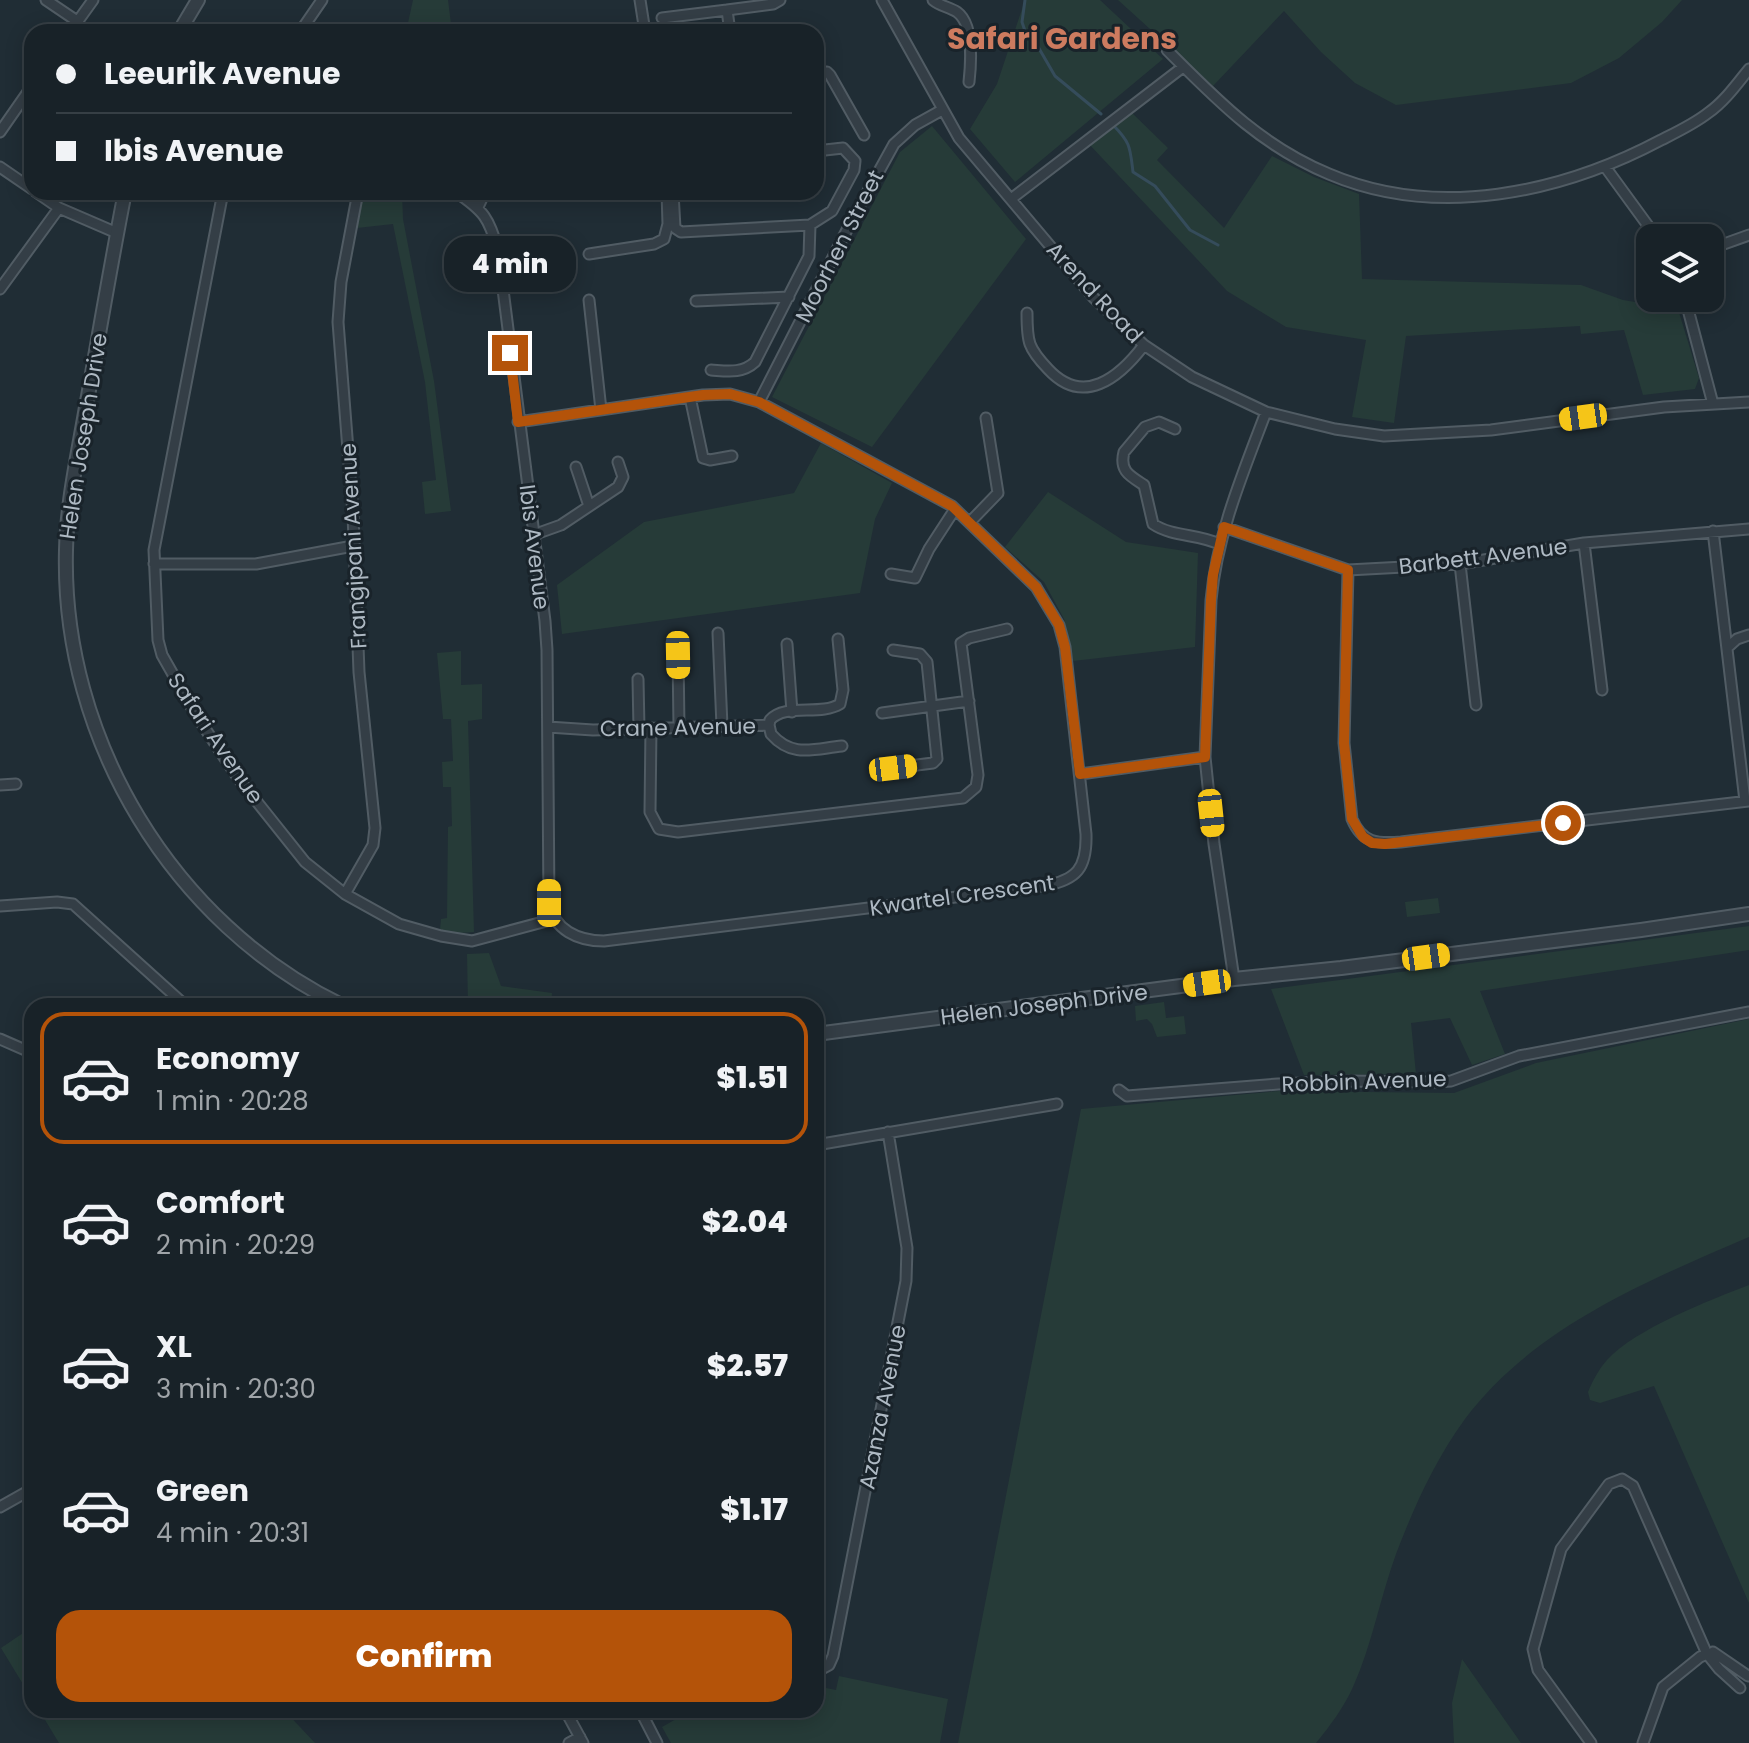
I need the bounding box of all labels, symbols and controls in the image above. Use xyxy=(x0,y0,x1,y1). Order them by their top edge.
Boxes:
district label: Safari Gardens xyxy=(947,17,1177,60)
text: Leeurik Avenue xyxy=(104,52,340,95)
text: Ibis Avenue xyxy=(104,129,283,172)
street label: Moorhen Street xyxy=(788,165,891,328)
map controls xyxy=(1636,224,1724,312)
button: layers xyxy=(1636,224,1724,312)
street label: Arend Road xyxy=(1039,235,1150,350)
callout: 4 min xyxy=(444,237,576,293)
text: 4 min xyxy=(472,246,548,282)
street label: Helen Joseph Drive xyxy=(52,331,115,542)
route end xyxy=(492,335,528,371)
car xyxy=(1558,402,1608,432)
street label: Frangipani Avenue xyxy=(333,442,374,650)
street label: Ibis Avenue xyxy=(511,483,558,611)
street label: Barbett Avenue xyxy=(1397,531,1569,582)
car xyxy=(666,631,690,679)
street label: Safari Avenue xyxy=(160,667,271,810)
street label: Crane Avenue xyxy=(600,711,756,744)
car xyxy=(868,753,918,783)
car xyxy=(1197,788,1225,838)
route start xyxy=(1545,805,1581,841)
street label: Kwartel Crescent xyxy=(868,867,1057,924)
car xyxy=(537,879,561,927)
car xyxy=(1401,942,1451,972)
car xyxy=(1182,968,1232,998)
street label: Helen Joseph Drive xyxy=(939,976,1150,1033)
text: Economy xyxy=(156,1037,300,1080)
icon: car xyxy=(60,1042,132,1114)
text: $1.51 xyxy=(716,1056,788,1099)
street label: Robbin Avenue xyxy=(1281,1063,1447,1100)
text: 1 min · 20:28 xyxy=(156,1083,309,1119)
text: Comfort xyxy=(156,1181,285,1224)
icon: car xyxy=(60,1186,132,1258)
text: $2.04 xyxy=(702,1200,788,1243)
text: 2 min · 20:29 xyxy=(156,1227,315,1263)
street label: Azanza Avenue xyxy=(851,1322,914,1492)
text: XL xyxy=(156,1325,192,1368)
icon: car xyxy=(60,1330,132,1402)
text: $2.57 xyxy=(707,1344,788,1387)
text: 3 min · 20:30 xyxy=(156,1371,316,1407)
text: Green xyxy=(156,1469,249,1512)
icon: car xyxy=(60,1474,132,1546)
text: $1.17 xyxy=(720,1488,788,1531)
text: 4 min · 20:31 xyxy=(156,1515,309,1551)
button: Confirm xyxy=(56,1610,792,1702)

